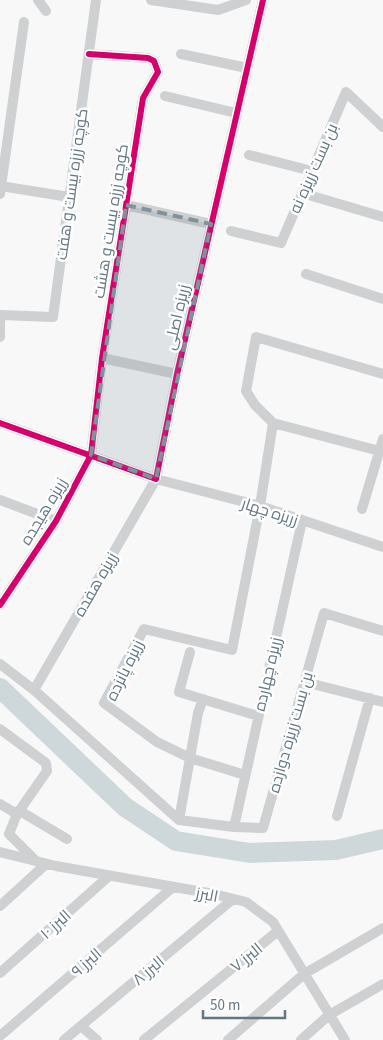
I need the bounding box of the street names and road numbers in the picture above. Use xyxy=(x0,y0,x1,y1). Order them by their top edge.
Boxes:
street label: کوچه زرزه بیست و هفت xyxy=(50,107,94,261)
street label: بن بست زریزه نه xyxy=(284,120,344,217)
street label: کوچه زرزه بیست و هشت xyxy=(88,142,134,300)
street label: زریزه اصلی xyxy=(159,282,195,352)
street label: زریزه هیجده xyxy=(15,474,73,549)
street label: زریزه چهار xyxy=(238,492,301,531)
street label: زریزه هفده xyxy=(69,548,123,621)
street label: زریزه چهارده xyxy=(249,635,287,713)
street label: زریزه پانزده xyxy=(101,636,149,705)
street label: بن بست زریزه دوازده xyxy=(263,669,319,795)
street label: البرز xyxy=(193,882,220,908)
street label: البرز ۱۰ xyxy=(35,905,76,944)
street label: البرز ۷ xyxy=(226,938,267,978)
street label: البرز ۹ xyxy=(67,943,107,982)
street label: البرز ۸ xyxy=(128,951,169,991)

